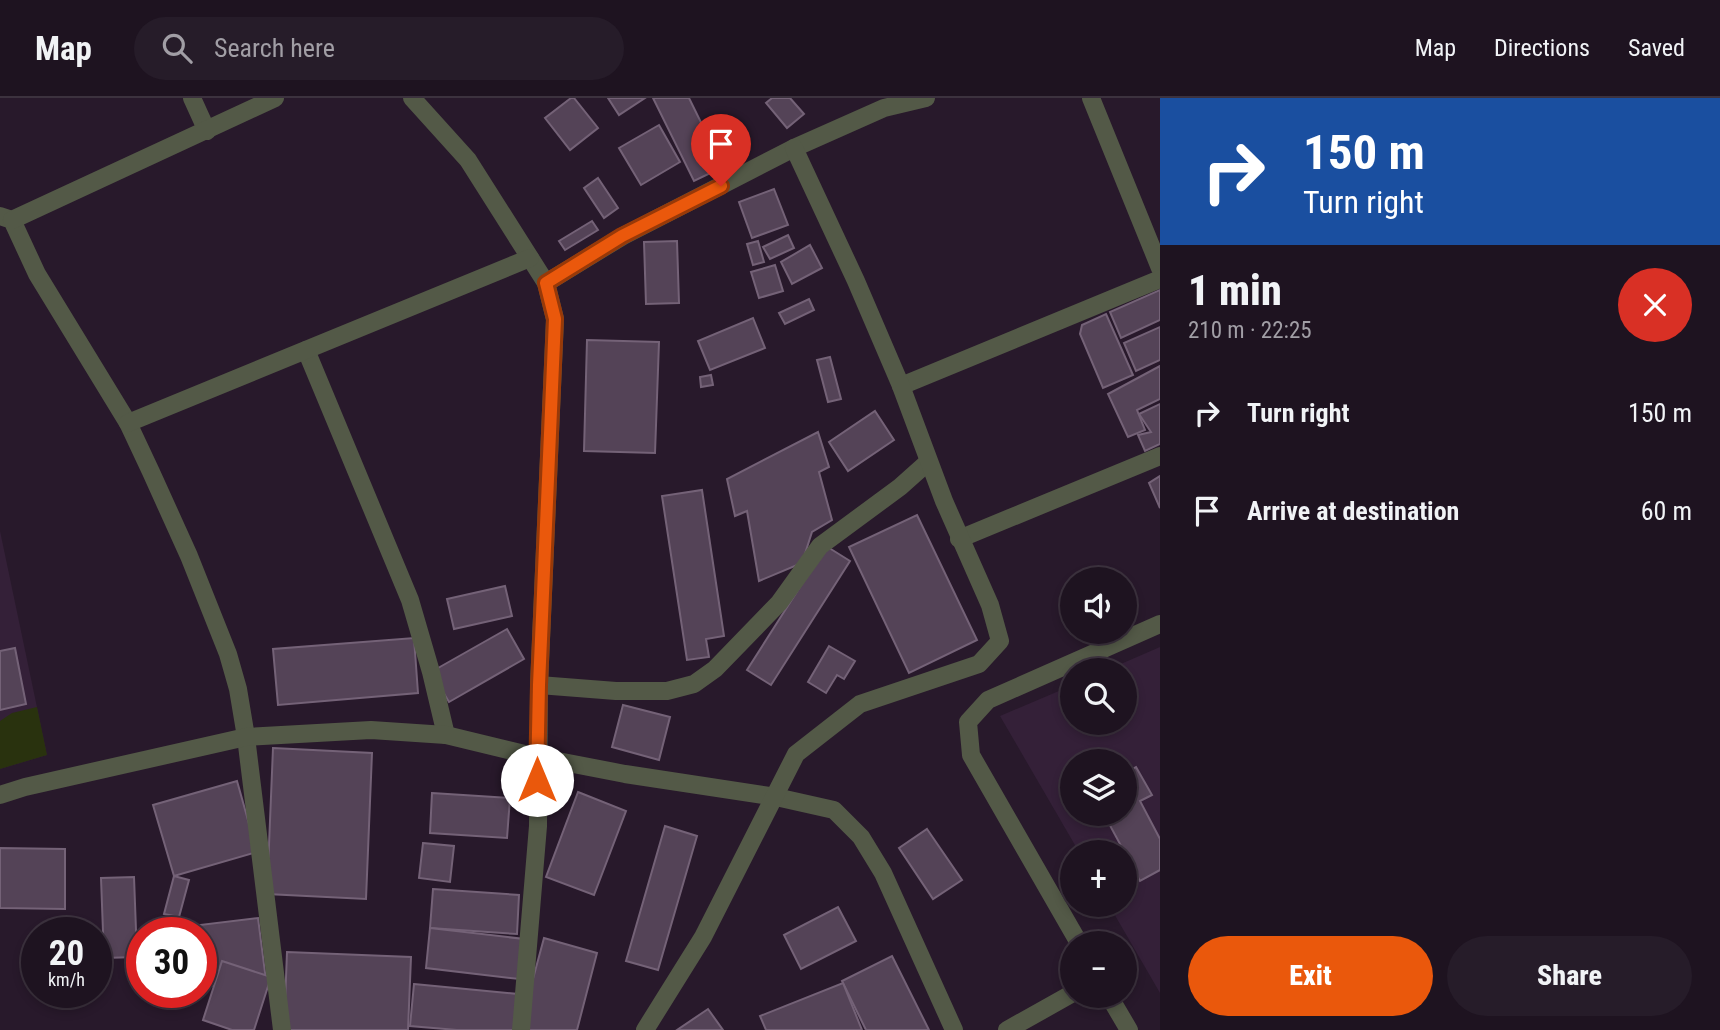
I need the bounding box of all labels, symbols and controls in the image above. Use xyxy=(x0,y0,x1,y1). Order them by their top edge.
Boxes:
search box xyxy=(134,17,624,80)
text: Map xyxy=(35,29,92,68)
icon: search xyxy=(158,29,196,67)
text: Search here xyxy=(214,33,335,63)
text: Map xyxy=(1415,34,1456,62)
text: Directions xyxy=(1494,34,1590,62)
text: Saved xyxy=(1628,34,1685,62)
pin xyxy=(691,114,751,186)
text: 150 m xyxy=(1303,124,1425,181)
icon: arrive xyxy=(702,125,740,163)
icon: right xyxy=(1188,126,1279,217)
text: Turn right xyxy=(1303,183,1424,221)
text: 1 min xyxy=(1188,266,1282,315)
button: close xyxy=(1618,268,1692,342)
text: 210 m · 22:25 xyxy=(1188,317,1312,344)
icon: right xyxy=(1188,394,1226,432)
text: Turn right xyxy=(1247,398,1349,428)
text: 150 m xyxy=(1628,398,1692,428)
icon: arrive xyxy=(1188,492,1226,530)
text: Arrive at destination xyxy=(1247,496,1459,526)
text: 60 m xyxy=(1641,496,1692,526)
map controls xyxy=(1060,567,1137,1008)
button: sound xyxy=(1060,567,1137,644)
button: search xyxy=(1060,658,1137,735)
position arrow xyxy=(500,743,574,817)
button: layers xyxy=(1060,749,1137,826)
button: + xyxy=(1060,840,1137,917)
speed limit sign: 30 xyxy=(126,917,217,1008)
button: − xyxy=(1060,931,1137,1008)
text: 20 xyxy=(49,933,84,974)
button: Exit xyxy=(1188,936,1433,1016)
button: Share xyxy=(1447,936,1692,1016)
text: km/h xyxy=(48,969,85,990)

